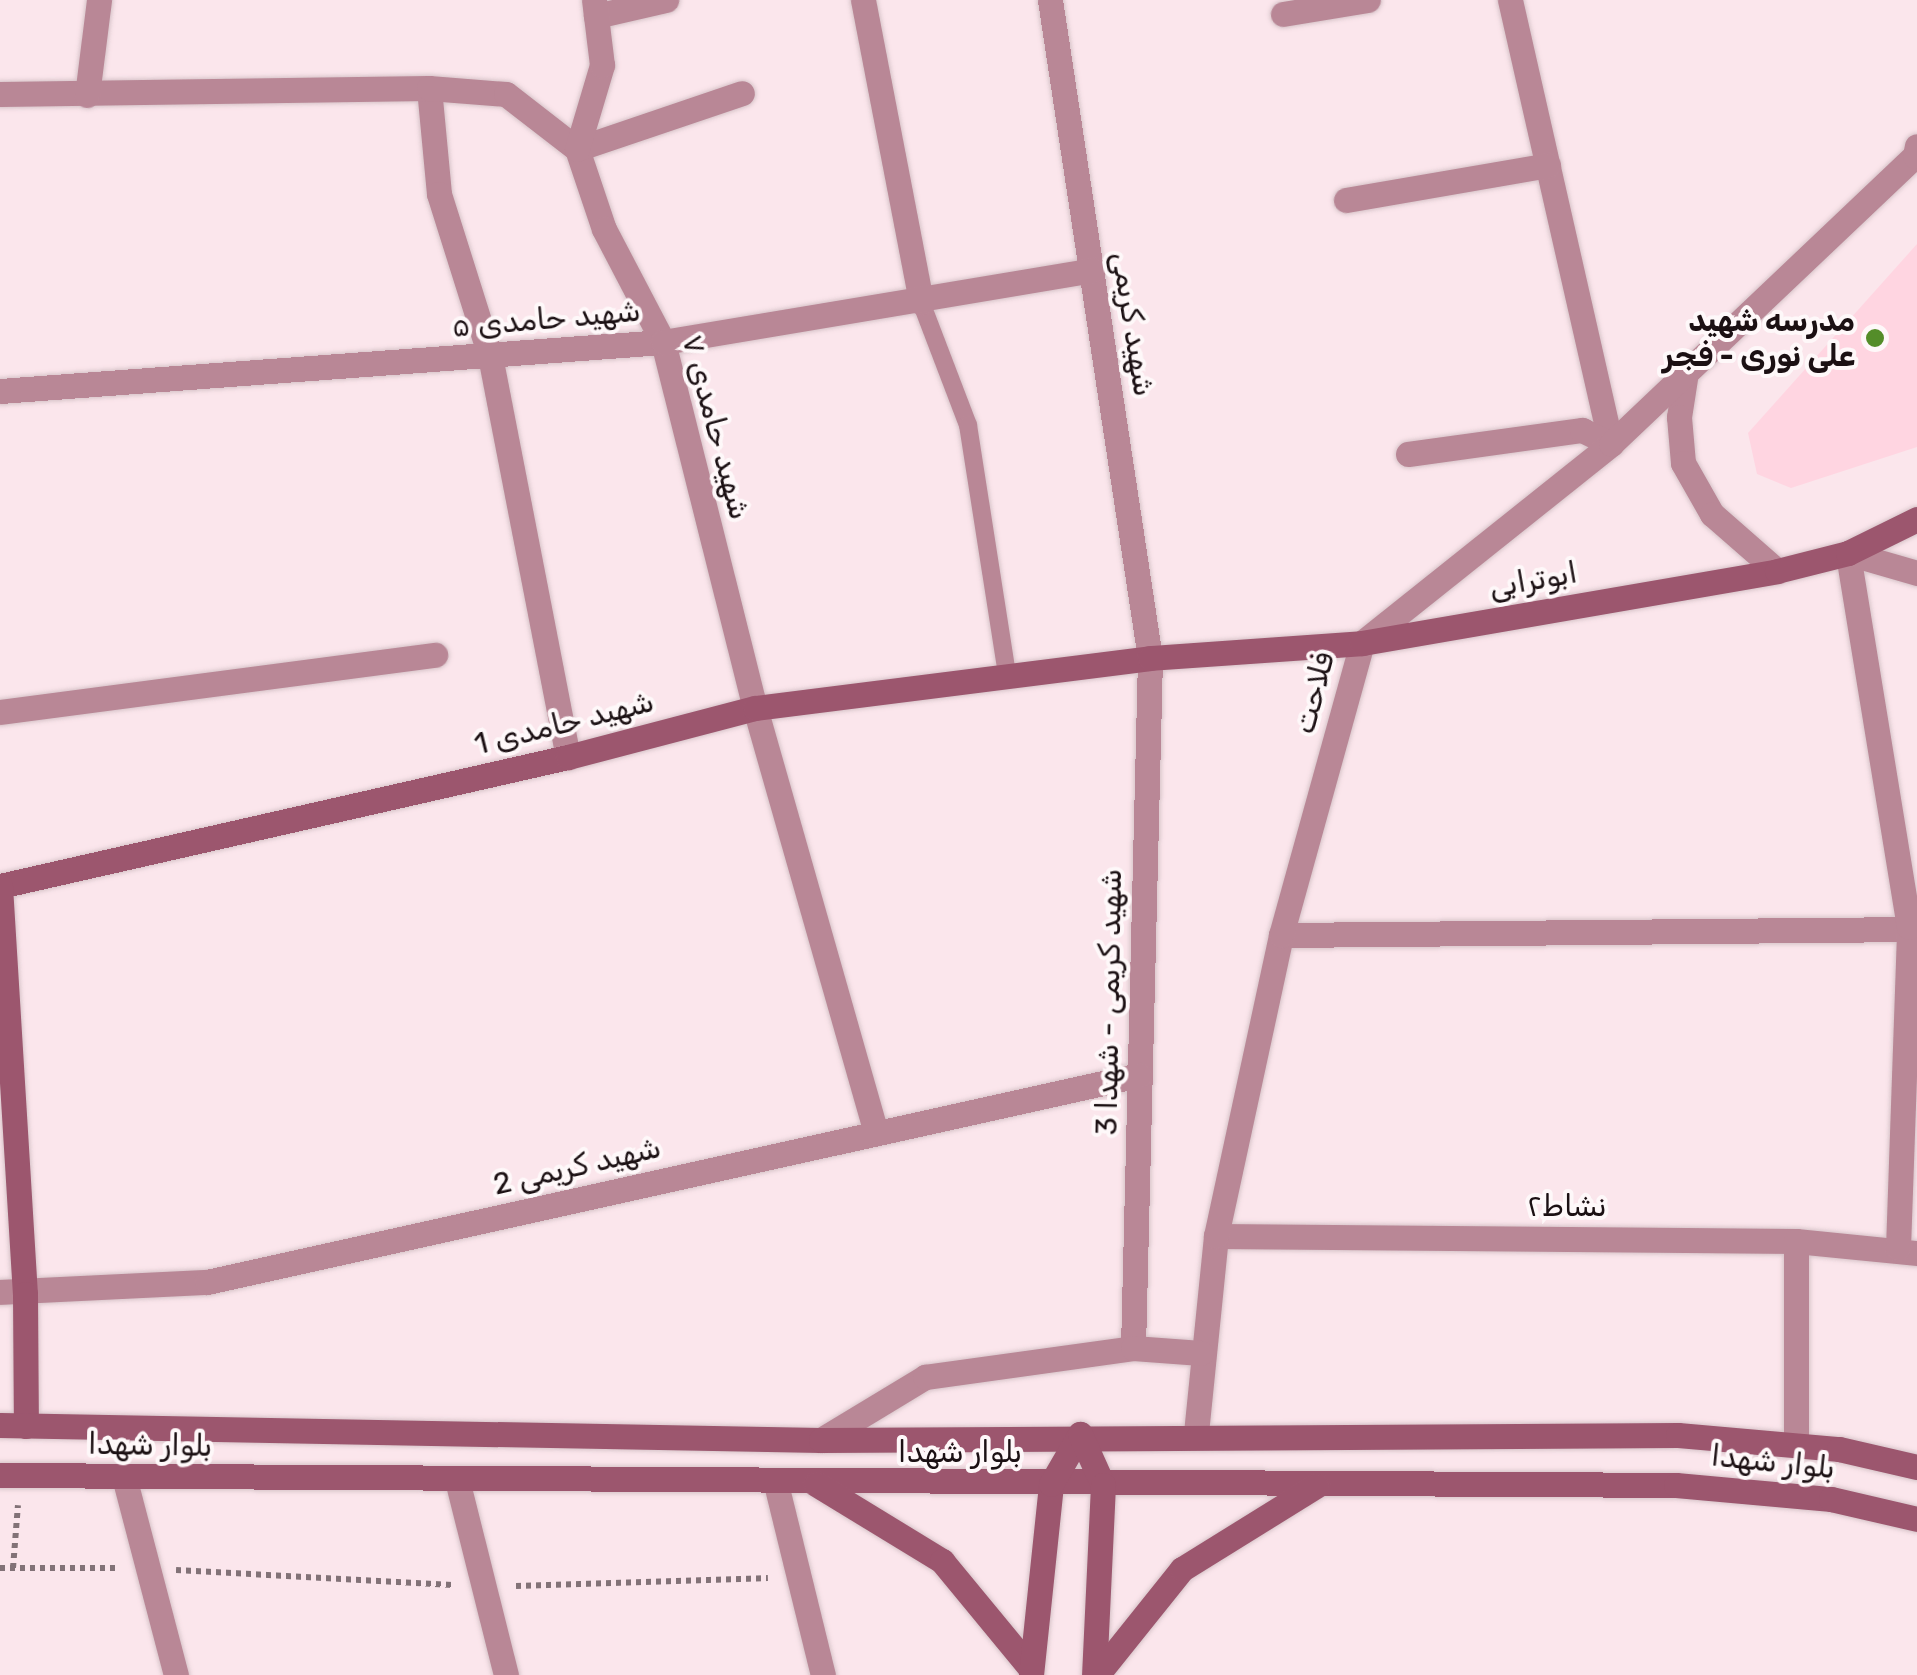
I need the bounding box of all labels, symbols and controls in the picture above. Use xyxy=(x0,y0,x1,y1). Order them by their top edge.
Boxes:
street label: شهید کریمی xyxy=(1104,249,1162,399)
street label: شهید حامدی ۵ xyxy=(450,293,642,345)
place label: مدرسه شهید علی نوری - فجر xyxy=(1663,303,1855,374)
marker: مدرسه شهید علی نوری - فجر xyxy=(1864,327,1886,349)
street label: شهید حامدی ۷ xyxy=(674,331,758,523)
street label: ابوترابی xyxy=(1486,555,1580,605)
street label: فلاحت xyxy=(1286,648,1342,738)
street label: شهيد حامدی 1 xyxy=(471,683,657,763)
street label: شهيد کريمی - شهدا 3 xyxy=(1089,868,1129,1136)
street label: شهيد کريمی 2 xyxy=(490,1129,664,1203)
street label: نشاط۲ xyxy=(1527,1188,1607,1224)
street label: بلوار شهدا xyxy=(88,1426,212,1464)
street label: بلوار شهدا xyxy=(898,1434,1022,1470)
street label: بلوار شهدا xyxy=(1709,1438,1837,1486)

